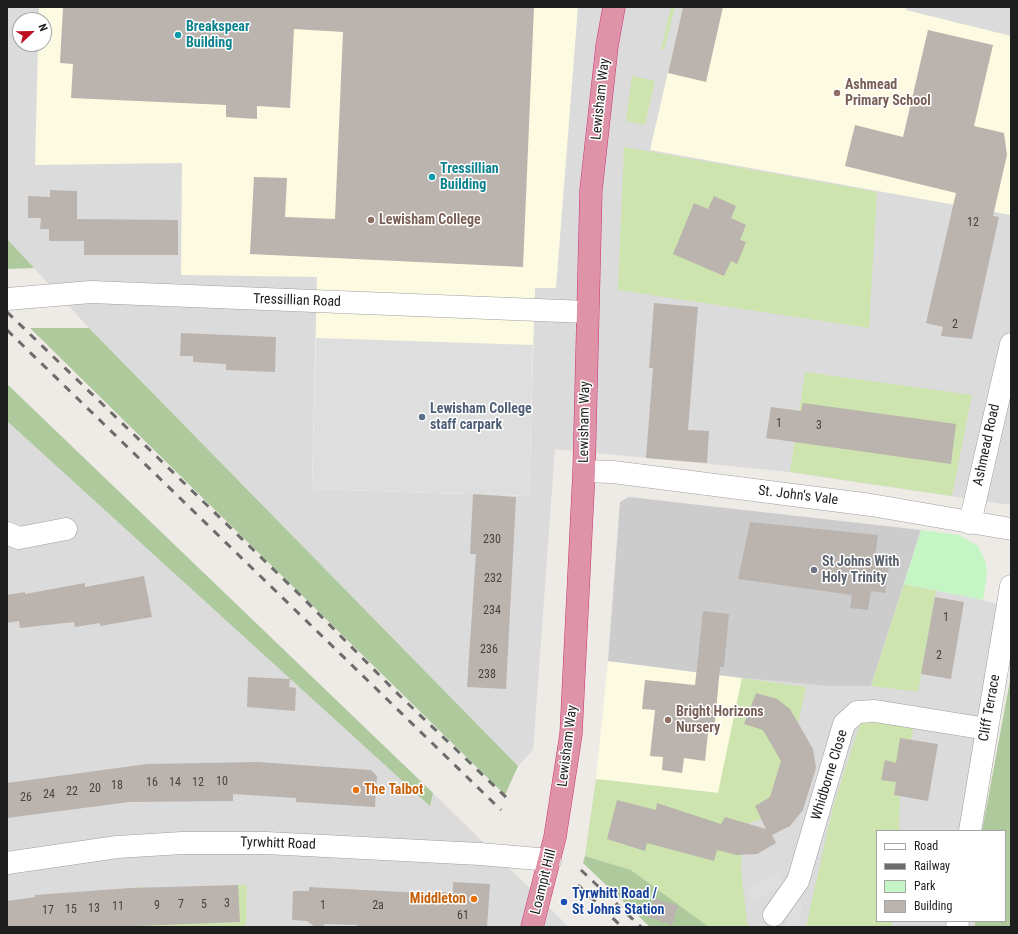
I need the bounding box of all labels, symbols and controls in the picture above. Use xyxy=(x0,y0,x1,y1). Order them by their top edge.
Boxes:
north arrow xyxy=(12,12,52,52)
place label: Breakspear Building xyxy=(186,19,250,52)
text: N xyxy=(35,22,50,33)
marker: Breakspear Building xyxy=(173,30,183,40)
street label: Lewisham Way xyxy=(588,57,614,141)
place label: Ashmead Primary School xyxy=(845,77,931,110)
marker: Ashmead Primary School xyxy=(832,88,842,98)
place label: Tressillian Building xyxy=(440,161,499,194)
marker: Tressillian Building xyxy=(427,172,437,182)
place label: Lewisham College xyxy=(379,212,481,228)
marker: Lewisham College xyxy=(366,215,376,225)
house number: 12 xyxy=(967,216,979,230)
street label: Tressillian Road xyxy=(253,291,341,311)
house number: 2 xyxy=(952,318,958,332)
street label: Lewisham Way xyxy=(576,381,594,463)
place label: Lewisham College staff carpark xyxy=(430,401,532,434)
street label: Ashmead Road xyxy=(970,403,1004,487)
marker: Lewisham College staff carpark xyxy=(417,412,427,422)
house number: 1 xyxy=(776,417,782,431)
house number: 3 xyxy=(816,419,822,433)
street label: St. John's Vale xyxy=(757,483,839,509)
house number: 230 xyxy=(483,533,501,547)
place label: St Johns With Holy Trinity xyxy=(822,554,899,586)
marker: St Johns With Holy Trinity xyxy=(809,565,819,575)
house number: 232 xyxy=(484,572,502,586)
house number: 234 xyxy=(483,604,501,618)
house number: 1 xyxy=(943,611,949,625)
house number: 236 xyxy=(480,643,498,657)
house number: 2 xyxy=(936,649,942,663)
house number: 238 xyxy=(478,668,496,682)
street label: Cliff Terrace xyxy=(976,673,1004,743)
street label: Lewisham Way xyxy=(555,704,581,788)
place label: Bright Horizons Nursery xyxy=(676,704,764,736)
marker: Bright Horizons Nursery xyxy=(663,715,673,725)
street label: Whidborne Close xyxy=(808,728,852,822)
house number: 10 xyxy=(216,775,228,789)
house number: 16 xyxy=(146,776,158,790)
house number: 14 xyxy=(169,776,181,790)
house number: 12 xyxy=(192,776,204,790)
house number: 18 xyxy=(111,779,123,793)
house number: 20 xyxy=(89,782,101,796)
place label: The Talbot xyxy=(364,782,423,798)
house number: 22 xyxy=(66,785,78,799)
marker: The Talbot xyxy=(351,785,361,795)
house number: 24 xyxy=(43,788,55,802)
house number: 26 xyxy=(20,791,32,805)
legend xyxy=(876,830,1006,922)
street label: Tyrwhitt Road xyxy=(240,834,316,854)
text: Road xyxy=(914,839,938,853)
street label: Loampit Hill xyxy=(528,848,560,916)
text: Railway xyxy=(914,859,950,873)
text: Park xyxy=(914,879,935,893)
place label: Tyrwhitt Road / St Johns Station xyxy=(572,886,664,918)
place label: Middleton xyxy=(410,891,466,907)
marker: Middleton xyxy=(469,894,479,904)
house number: 3 xyxy=(224,897,230,911)
marker: Tyrwhitt Road / St Johns Station xyxy=(559,897,569,907)
house number: 7 xyxy=(178,898,184,912)
house number: 5 xyxy=(201,898,207,912)
house number: 9 xyxy=(154,899,160,913)
house number: 1 xyxy=(320,899,326,913)
house number: 2a xyxy=(372,899,384,913)
text: Building xyxy=(914,899,952,913)
house number: 11 xyxy=(112,900,124,914)
house number: 13 xyxy=(88,902,100,916)
house number: 15 xyxy=(65,903,77,917)
house number: 17 xyxy=(42,904,54,918)
house number: 61 xyxy=(457,909,469,923)

